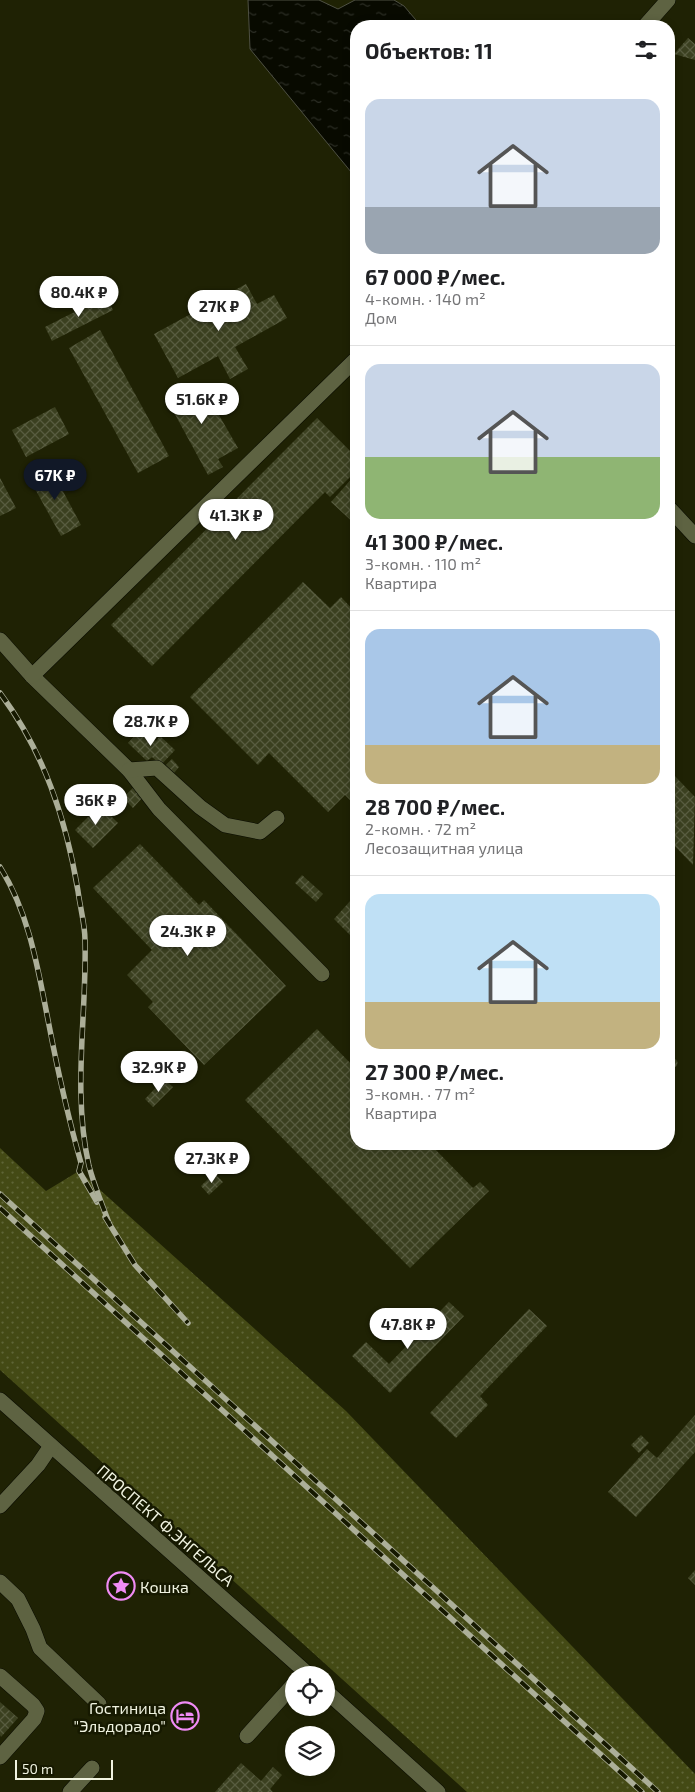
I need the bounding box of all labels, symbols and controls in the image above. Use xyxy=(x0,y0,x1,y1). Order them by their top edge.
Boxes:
icon: filters xyxy=(632,36,660,64)
text: Объектов: 11 xyxy=(365,38,493,63)
icon: home xyxy=(468,131,558,221)
text: 67 000 ₽/мес. xyxy=(365,264,505,289)
pin: 80.4K ₽ xyxy=(33,276,125,318)
text: 80.4K ₽ xyxy=(51,282,107,301)
text: 4-комн. · 140 m² xyxy=(365,289,486,308)
pin: 27K ₽ xyxy=(184,290,254,332)
text: 27K ₽ xyxy=(199,296,239,315)
text: Дом xyxy=(365,308,397,327)
pin: 51.6K ₽ xyxy=(156,382,248,425)
text: 51.6K ₽ xyxy=(176,389,228,408)
icon: home xyxy=(468,397,558,487)
pin: 67K ₽ xyxy=(20,458,90,501)
text: 67K ₽ xyxy=(35,465,75,484)
pin: 41.3K ₽ xyxy=(190,498,282,541)
text: 41.3K ₽ xyxy=(210,505,262,524)
text: 41 300 ₽/мес. xyxy=(365,529,503,554)
text: 3-комн. · 110 m² xyxy=(365,554,481,573)
text: Квартира xyxy=(365,573,437,592)
icon: home xyxy=(468,662,558,752)
pin: 28.7K ₽ xyxy=(105,704,197,747)
text: 28.7K ₽ xyxy=(124,711,178,730)
pin: 36K ₽ xyxy=(61,784,131,826)
text: 36K ₽ xyxy=(75,790,117,809)
text: 28 700 ₽/мес. xyxy=(365,794,505,819)
text: 2-комн. · 72 m² xyxy=(365,819,476,838)
text: Лесозащитная улица xyxy=(365,838,523,857)
pin: 24.3K ₽ xyxy=(142,914,234,957)
text: 24.3K ₽ xyxy=(160,921,216,940)
icon: home xyxy=(468,927,558,1017)
pin: 32.9K ₽ xyxy=(113,1050,205,1093)
text: 32.9K ₽ xyxy=(132,1057,186,1076)
text: 27 300 ₽/мес. xyxy=(365,1059,504,1084)
text: 3-комн. · 77 m² xyxy=(365,1084,475,1103)
text: Квартира xyxy=(365,1103,437,1122)
pin: 27.3K ₽ xyxy=(166,1142,258,1184)
text: 27.3K ₽ xyxy=(186,1148,238,1167)
pin: 47.8K ₽ xyxy=(362,1308,454,1350)
text: 47.8K ₽ xyxy=(381,1314,435,1333)
street label: ПРОСПЕКТ Ф.ЭНГЕЛЬСА xyxy=(94,1460,238,1590)
place icon: Кошка xyxy=(106,1571,136,1601)
place label: Кошка xyxy=(140,1577,189,1596)
map controls xyxy=(285,1666,335,1776)
button: locate xyxy=(285,1666,335,1716)
place label: Гостиница "Эльдорадо" xyxy=(74,1698,166,1735)
hotel icon: Гостиница "Эльдорадо" xyxy=(170,1701,200,1731)
button: layers xyxy=(285,1726,335,1776)
scale bar xyxy=(15,1757,112,1780)
text: 50 m xyxy=(22,1760,53,1777)

